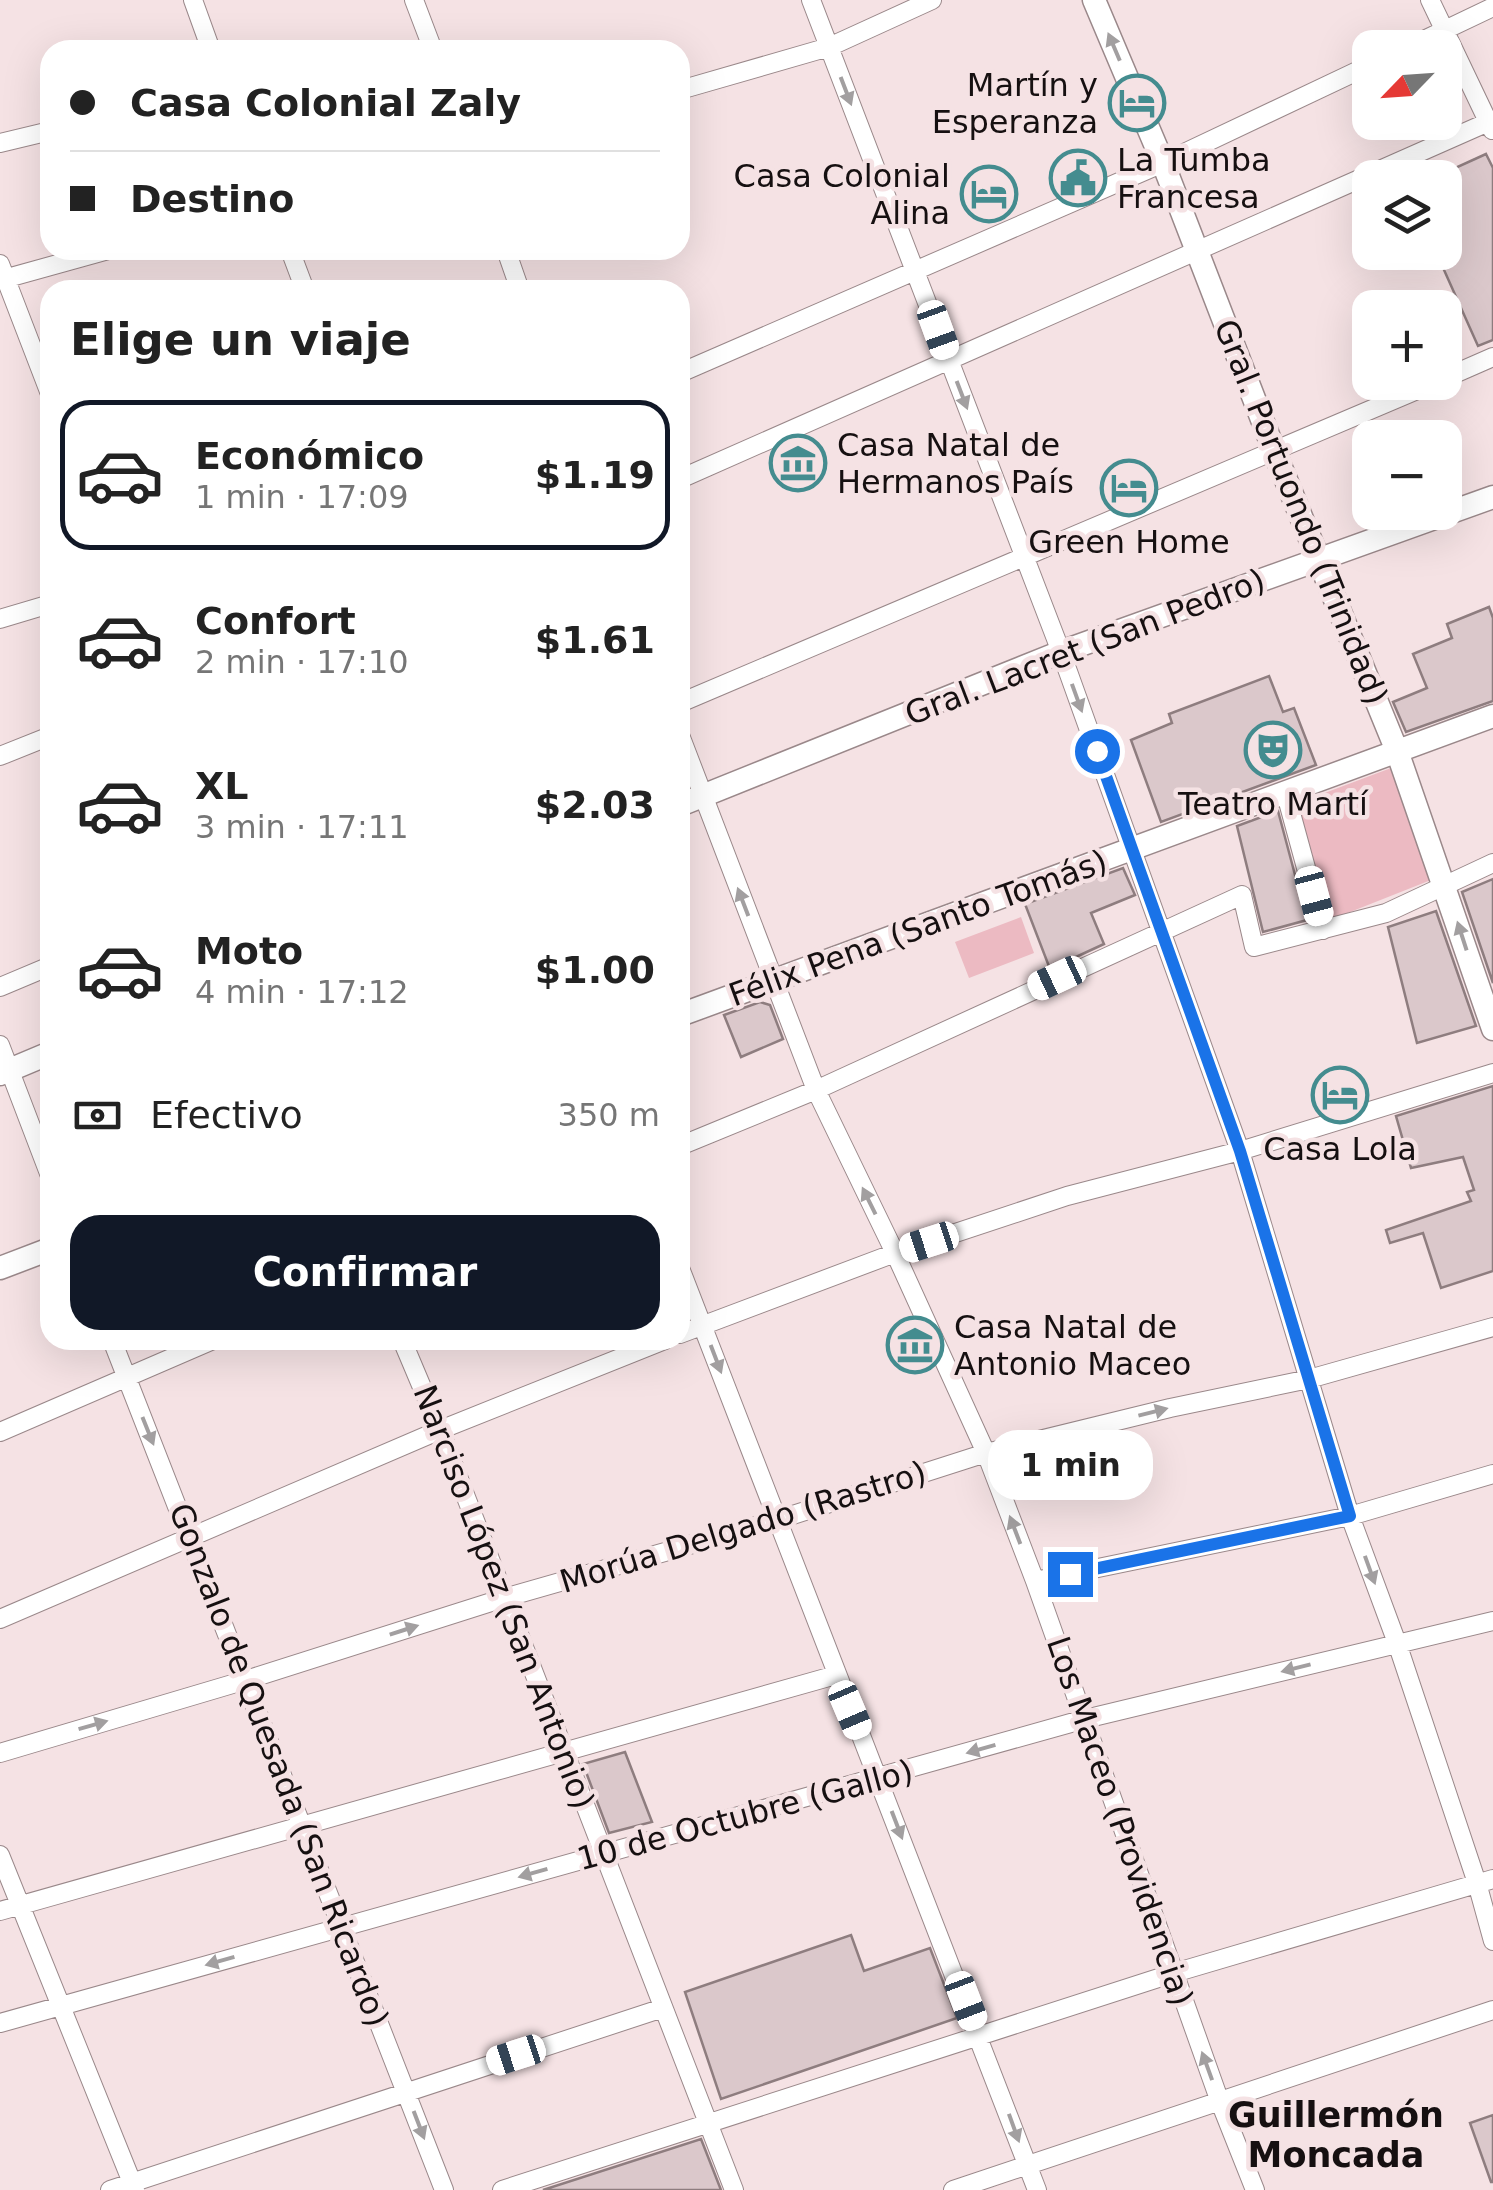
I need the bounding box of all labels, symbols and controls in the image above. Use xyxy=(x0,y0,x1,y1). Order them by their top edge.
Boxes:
north arrow xyxy=(1352,30,1462,140)
map controls xyxy=(1352,30,1462,530)
one-way arrow xyxy=(1106,32,1122,62)
place label: Martín y Esperanza xyxy=(932,66,1098,141)
hotel icon: Martín y Esperanza xyxy=(1107,73,1167,133)
one-way arrow xyxy=(839,76,855,106)
text: Casa Colonial Zaly xyxy=(130,81,521,125)
place label: La Tumba Francesa xyxy=(1117,141,1271,216)
public building icon: La Tumba Francesa xyxy=(1048,148,1108,208)
place label: Casa Colonial Alina xyxy=(734,157,950,232)
button: layers xyxy=(1352,160,1462,270)
hotel icon: Casa Colonial Alina xyxy=(959,164,1019,224)
text: Destino xyxy=(130,177,294,221)
button: + xyxy=(1352,290,1462,400)
car xyxy=(914,297,962,363)
text: Elige un viaje xyxy=(70,313,411,366)
street label: Gral. Portuondo (Trinidad) xyxy=(1206,314,1396,710)
one-way arrow xyxy=(954,380,970,410)
button: − xyxy=(1352,420,1462,530)
place label: Casa Natal de Hermanos País xyxy=(837,426,1074,501)
icon: car xyxy=(75,430,165,520)
museum icon: Casa Natal de Hermanos País xyxy=(768,433,828,493)
text: Económico xyxy=(195,434,424,478)
text: $1.19 xyxy=(535,453,655,497)
hotel icon: Green Home xyxy=(1099,458,1159,518)
text: 1 min · 17:09 xyxy=(195,478,409,516)
place label: Green Home xyxy=(1028,523,1230,561)
street label: Gral. Lacret (San Pedro) xyxy=(900,561,1270,733)
icon: car xyxy=(75,595,165,685)
text: Confort xyxy=(195,599,356,643)
text: $1.61 xyxy=(535,618,655,662)
text: 2 min · 17:10 xyxy=(195,643,409,681)
one-way arrow xyxy=(1070,684,1086,714)
theatre icon: Teatro Martí xyxy=(1243,720,1303,780)
route start xyxy=(1075,729,1120,774)
icon: car xyxy=(75,760,165,850)
text: XL xyxy=(195,764,249,808)
text: $2.03 xyxy=(535,783,655,827)
place label: Teatro Martí xyxy=(1177,785,1369,823)
text: 3 min · 17:11 xyxy=(195,808,409,846)
street label: Félix Pena (Santo Tomás) xyxy=(724,842,1112,1014)
car xyxy=(1292,863,1336,929)
one-way arrow xyxy=(735,886,750,916)
one-way arrow xyxy=(1454,921,1469,951)
icon: car xyxy=(75,925,165,1015)
text: Moto xyxy=(195,929,303,973)
text: $1.00 xyxy=(535,948,655,992)
car xyxy=(1023,952,1091,1004)
text: 4 min · 17:12 xyxy=(195,973,409,1011)
hotel icon: Casa Lola xyxy=(1310,1065,1370,1125)
icon: cash xyxy=(70,1088,125,1143)
text: Efectivo xyxy=(150,1093,303,1137)
text: 350 m xyxy=(558,1096,660,1134)
place label: Casa Lola xyxy=(1263,1130,1417,1168)
one-way arrow xyxy=(861,1186,878,1215)
button: Confirmar xyxy=(70,1215,660,1330)
car xyxy=(896,1218,962,1266)
place label: Casa Natal de Antonio Maceo xyxy=(954,1308,1191,1383)
museum icon: Casa Natal de Antonio Maceo xyxy=(885,1315,945,1375)
one-way arrow xyxy=(709,1344,724,1374)
street label: Narciso López (San Antonio) xyxy=(405,1380,603,1814)
one-way arrow xyxy=(1138,1404,1169,1419)
one-way arrow xyxy=(140,1416,156,1446)
callout: 1 min xyxy=(988,1429,1152,1499)
text: 1 min xyxy=(1020,1446,1121,1484)
street label: Morúa Delgado (Rastro) xyxy=(555,1453,931,1601)
street label: Gonzalo de Quesada (San Ricardo) xyxy=(161,1498,397,2032)
one-way arrow xyxy=(1007,1514,1023,1544)
route end xyxy=(1048,1552,1093,1597)
one-way arrow xyxy=(1363,1555,1378,1585)
one-way arrow xyxy=(389,1621,419,1636)
street label: Los Maceo (Providencia) xyxy=(1039,1631,1201,2011)
one-way arrow xyxy=(1280,1660,1311,1676)
car xyxy=(824,1677,876,1743)
one-way arrow xyxy=(79,1717,109,1732)
one-way arrow xyxy=(966,1742,996,1757)
street label: 10 de Octubre (Gallo) xyxy=(573,1752,917,1878)
one-way arrow xyxy=(890,1810,906,1840)
one-way arrow xyxy=(517,1865,548,1881)
one-way arrow xyxy=(205,1954,235,1969)
car xyxy=(941,1968,991,2034)
car xyxy=(483,2031,549,2079)
one-way arrow xyxy=(1199,2051,1214,2081)
district label: Guillermón Moncada xyxy=(1228,2095,1444,2175)
one-way arrow xyxy=(411,2110,427,2140)
one-way arrow xyxy=(1007,2114,1022,2144)

